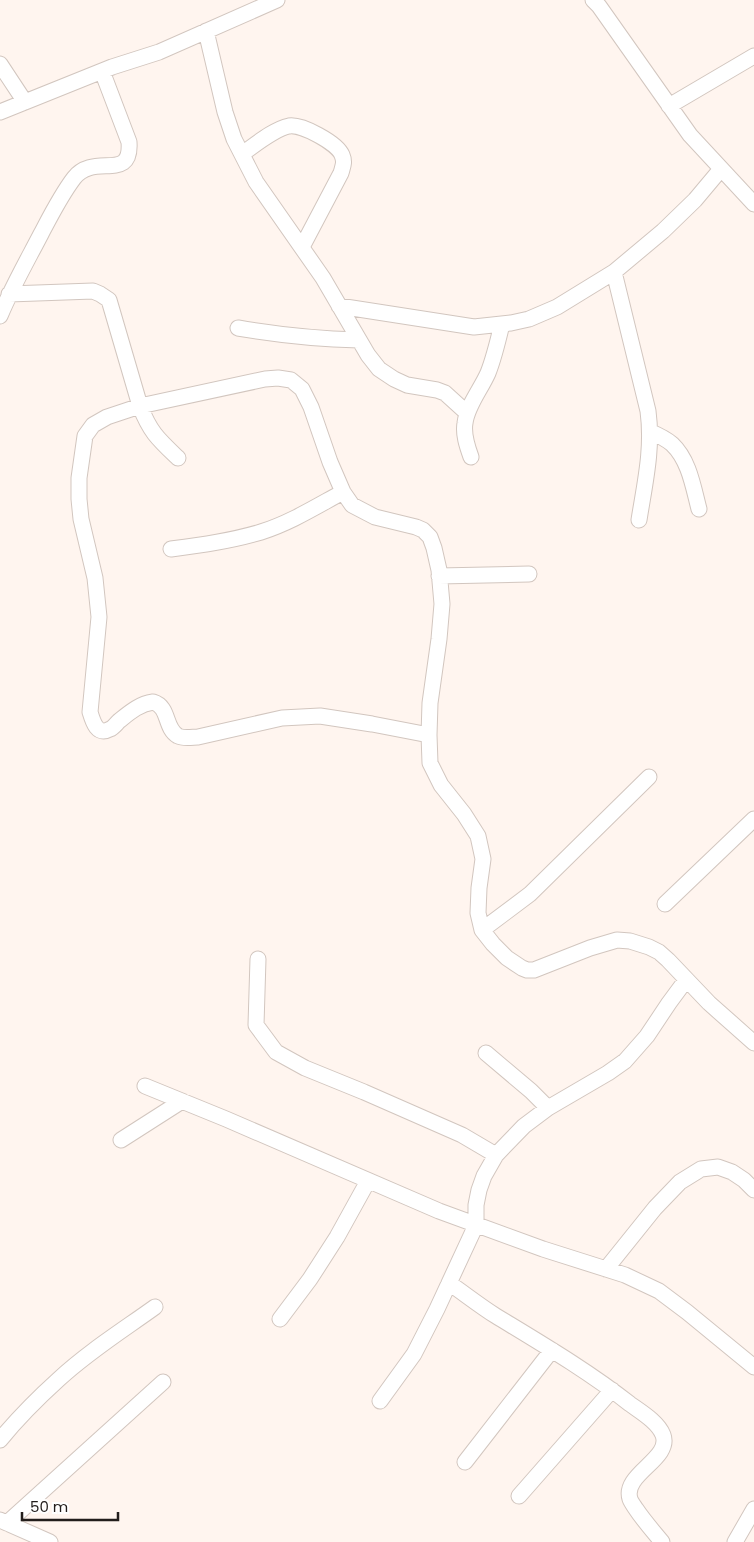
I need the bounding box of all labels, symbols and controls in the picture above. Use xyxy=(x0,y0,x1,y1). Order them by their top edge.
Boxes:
scale bar xyxy=(22,1490,119,1522)
text: 50 m xyxy=(30,1496,68,1517)

